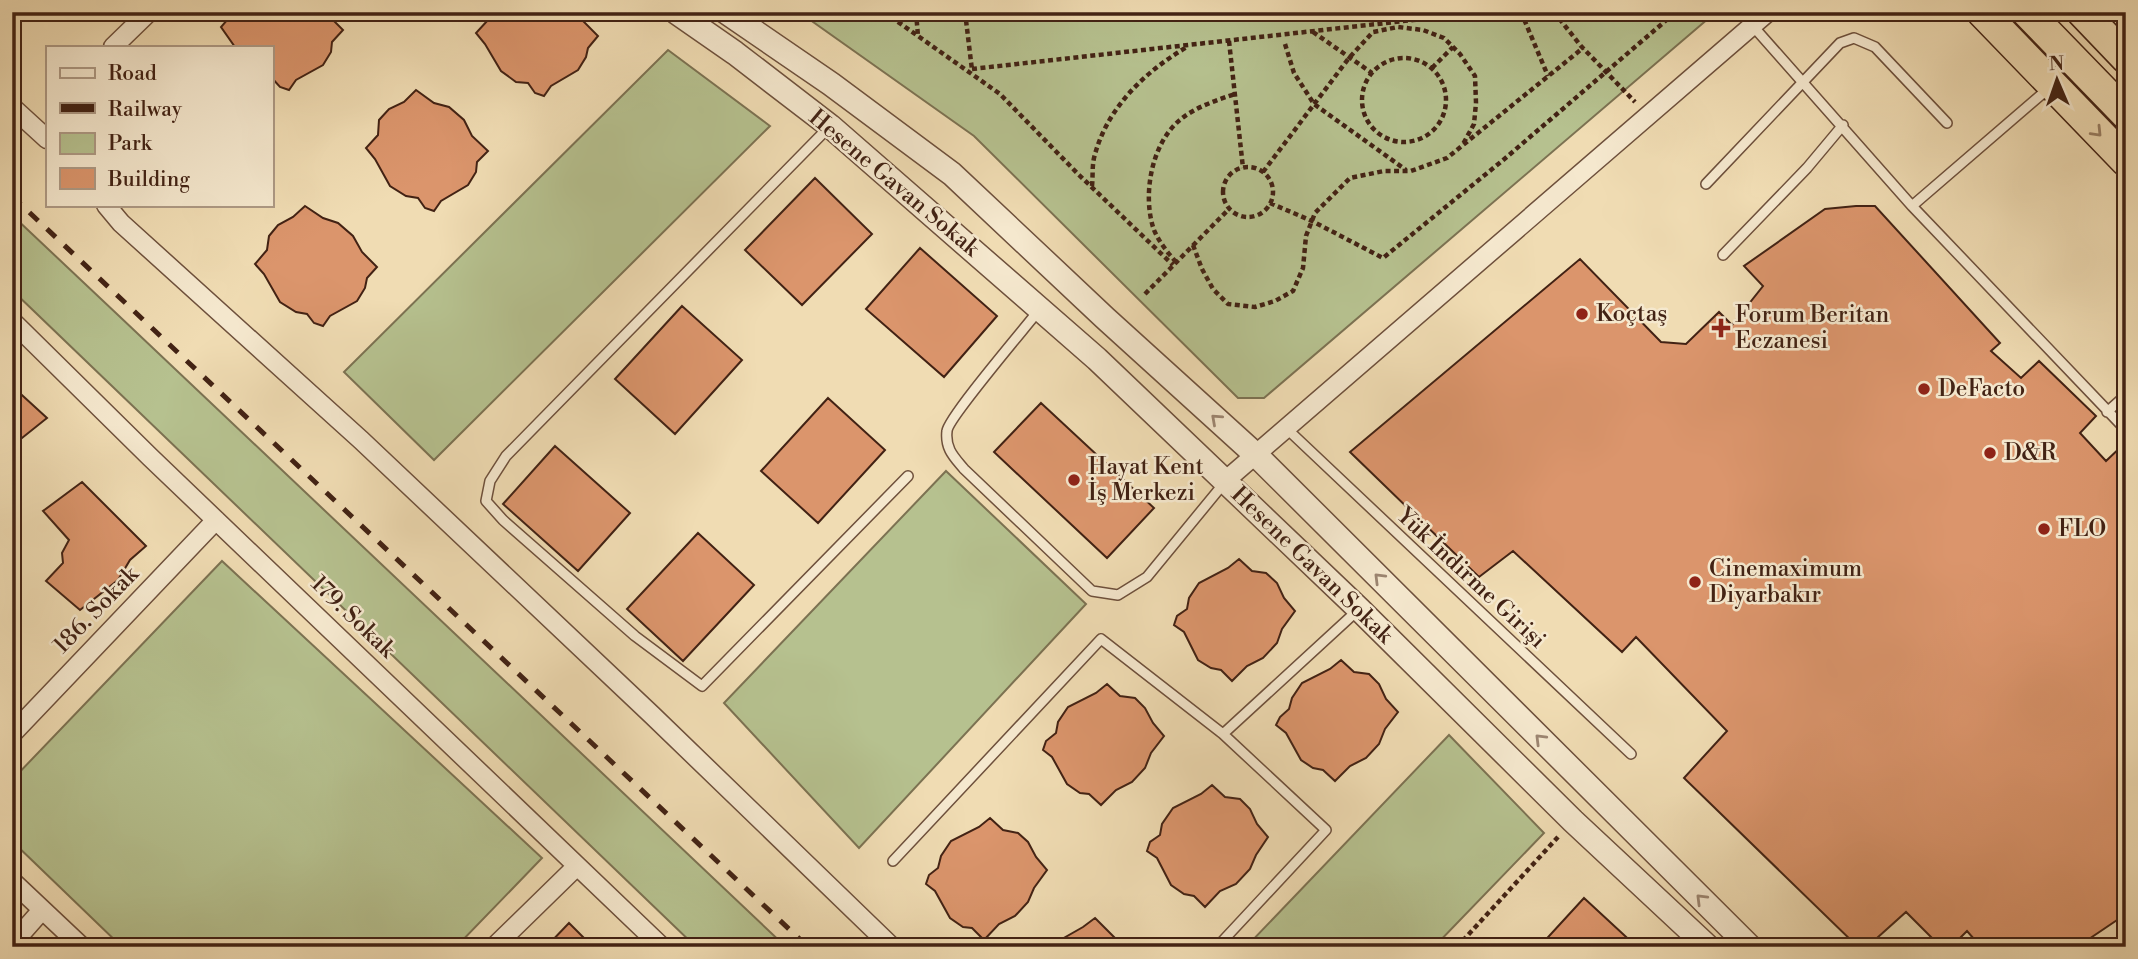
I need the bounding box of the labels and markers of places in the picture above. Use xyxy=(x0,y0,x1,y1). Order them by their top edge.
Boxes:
place label: Koçtaş xyxy=(1596,300,1667,328)
place label: Forum Beritan Eczanesi xyxy=(1735,301,1890,355)
marker: Koçtaş xyxy=(1574,306,1590,322)
marker: Forum Beritan Eczanesi xyxy=(1713,320,1729,336)
place label: DeFacto xyxy=(1938,375,2025,403)
marker: DeFacto xyxy=(1916,381,1932,397)
place label: D&R xyxy=(2004,439,2057,467)
marker: D&R xyxy=(1982,445,1998,461)
place label: Hayat Kent İş Merkezi xyxy=(1088,453,1204,507)
marker: Hayat Kent İş Merkezi xyxy=(1066,472,1082,488)
place label: FLO xyxy=(2058,515,2106,543)
marker: FLO xyxy=(2036,521,2052,537)
place label: Cinemaximum Diyarbakır xyxy=(1709,555,1862,609)
marker: Cinemaximum Diyarbakır xyxy=(1687,574,1703,590)

